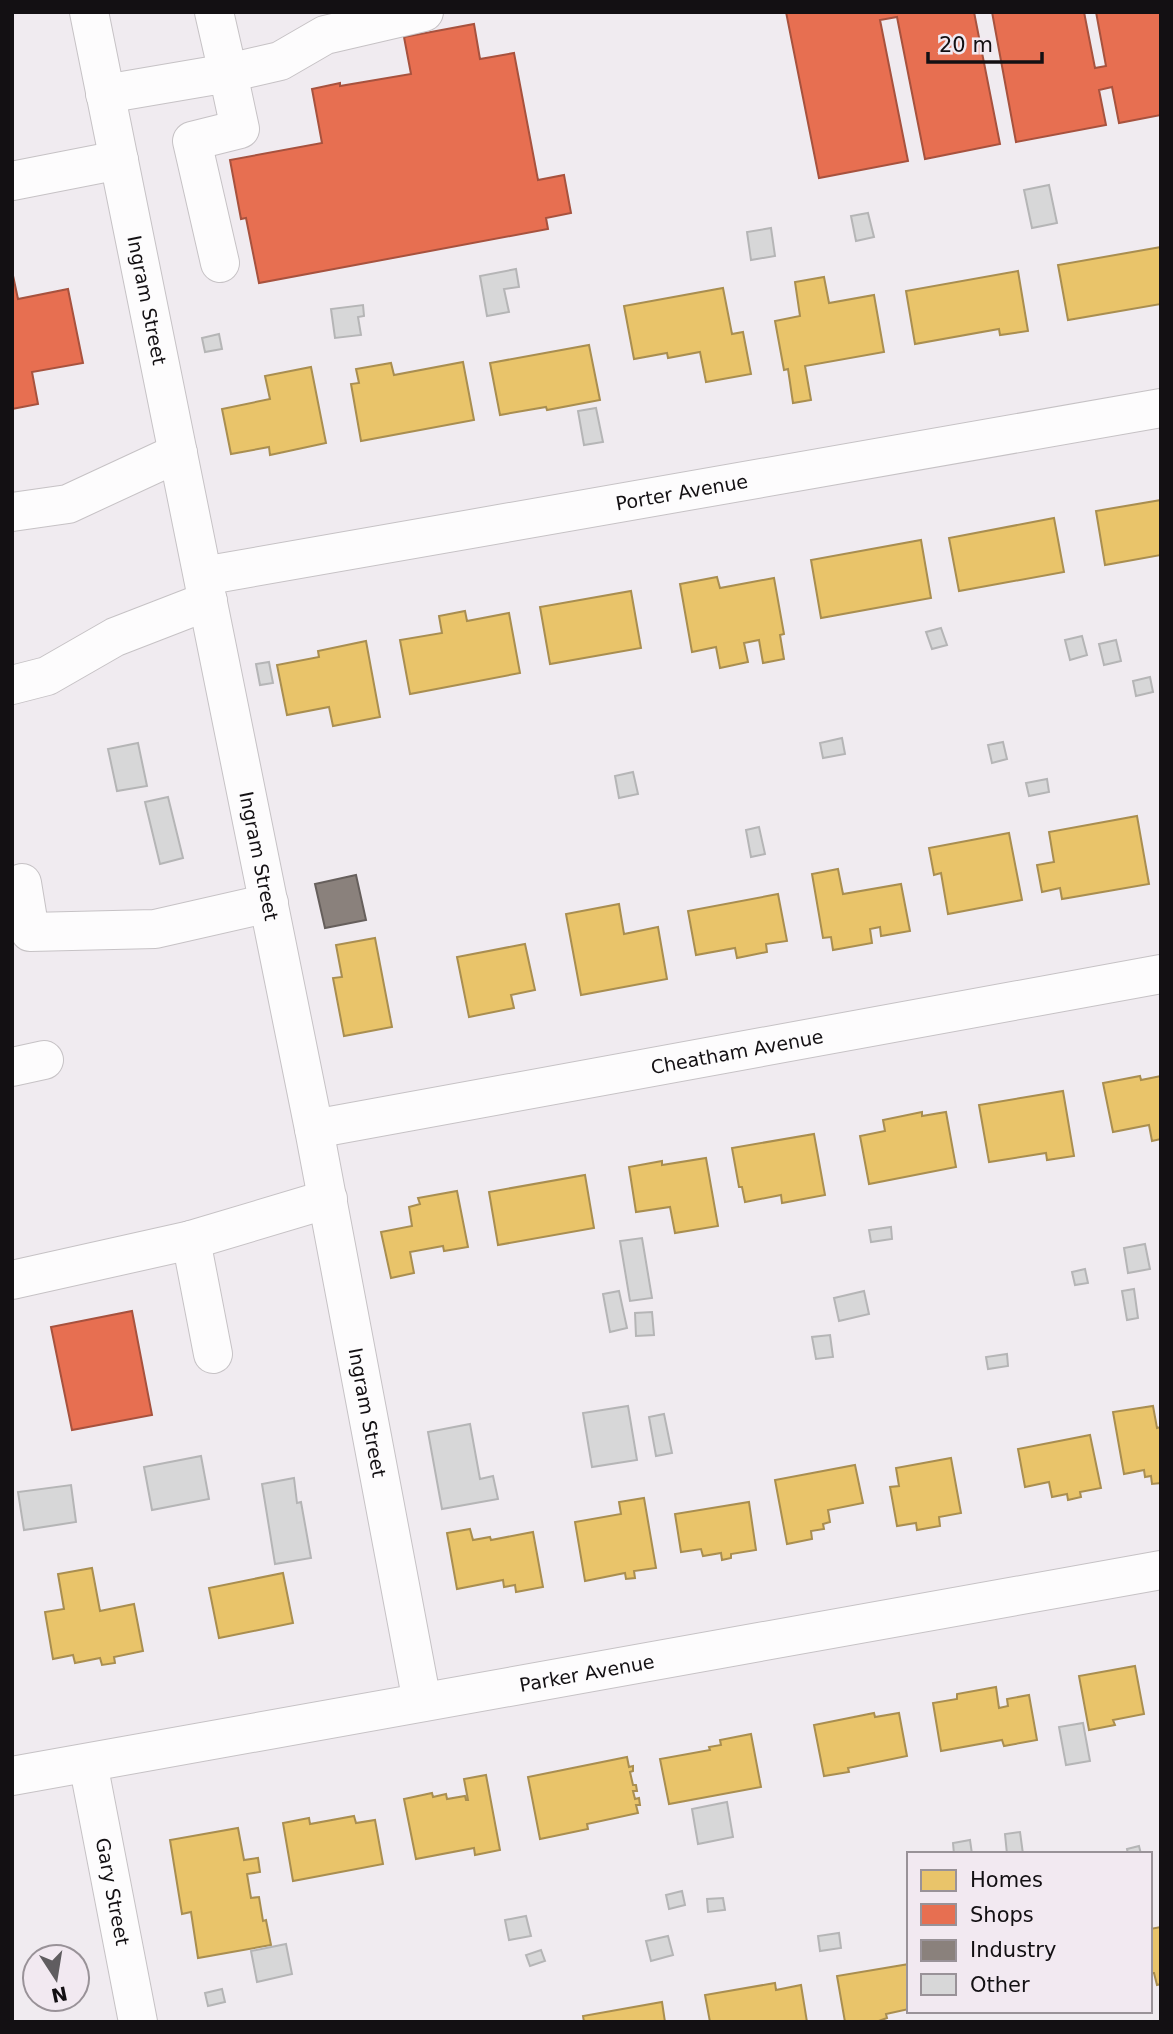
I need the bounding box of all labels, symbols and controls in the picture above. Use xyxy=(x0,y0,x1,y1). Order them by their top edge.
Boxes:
scale bar xyxy=(928,21,1042,65)
text: 20 m xyxy=(939,33,993,57)
street label: Ingram Street xyxy=(123,234,171,367)
street label: Porter Avenue xyxy=(614,470,750,514)
street label: Ingram Street xyxy=(235,789,283,923)
street label: Cheatham Avenue xyxy=(649,1025,825,1078)
street label: Ingram Street xyxy=(344,1346,390,1479)
street label: Parker Avenue xyxy=(518,1650,656,1696)
street label: Gary Street xyxy=(92,1836,134,1947)
legend xyxy=(907,1852,1152,2013)
text: Homes xyxy=(970,1868,1043,1892)
text: Shops xyxy=(970,1903,1034,1927)
text: Industry xyxy=(970,1938,1056,1962)
north arrow xyxy=(21,1943,91,2013)
text: Other xyxy=(970,1973,1030,1997)
text: N xyxy=(49,1982,70,2007)

